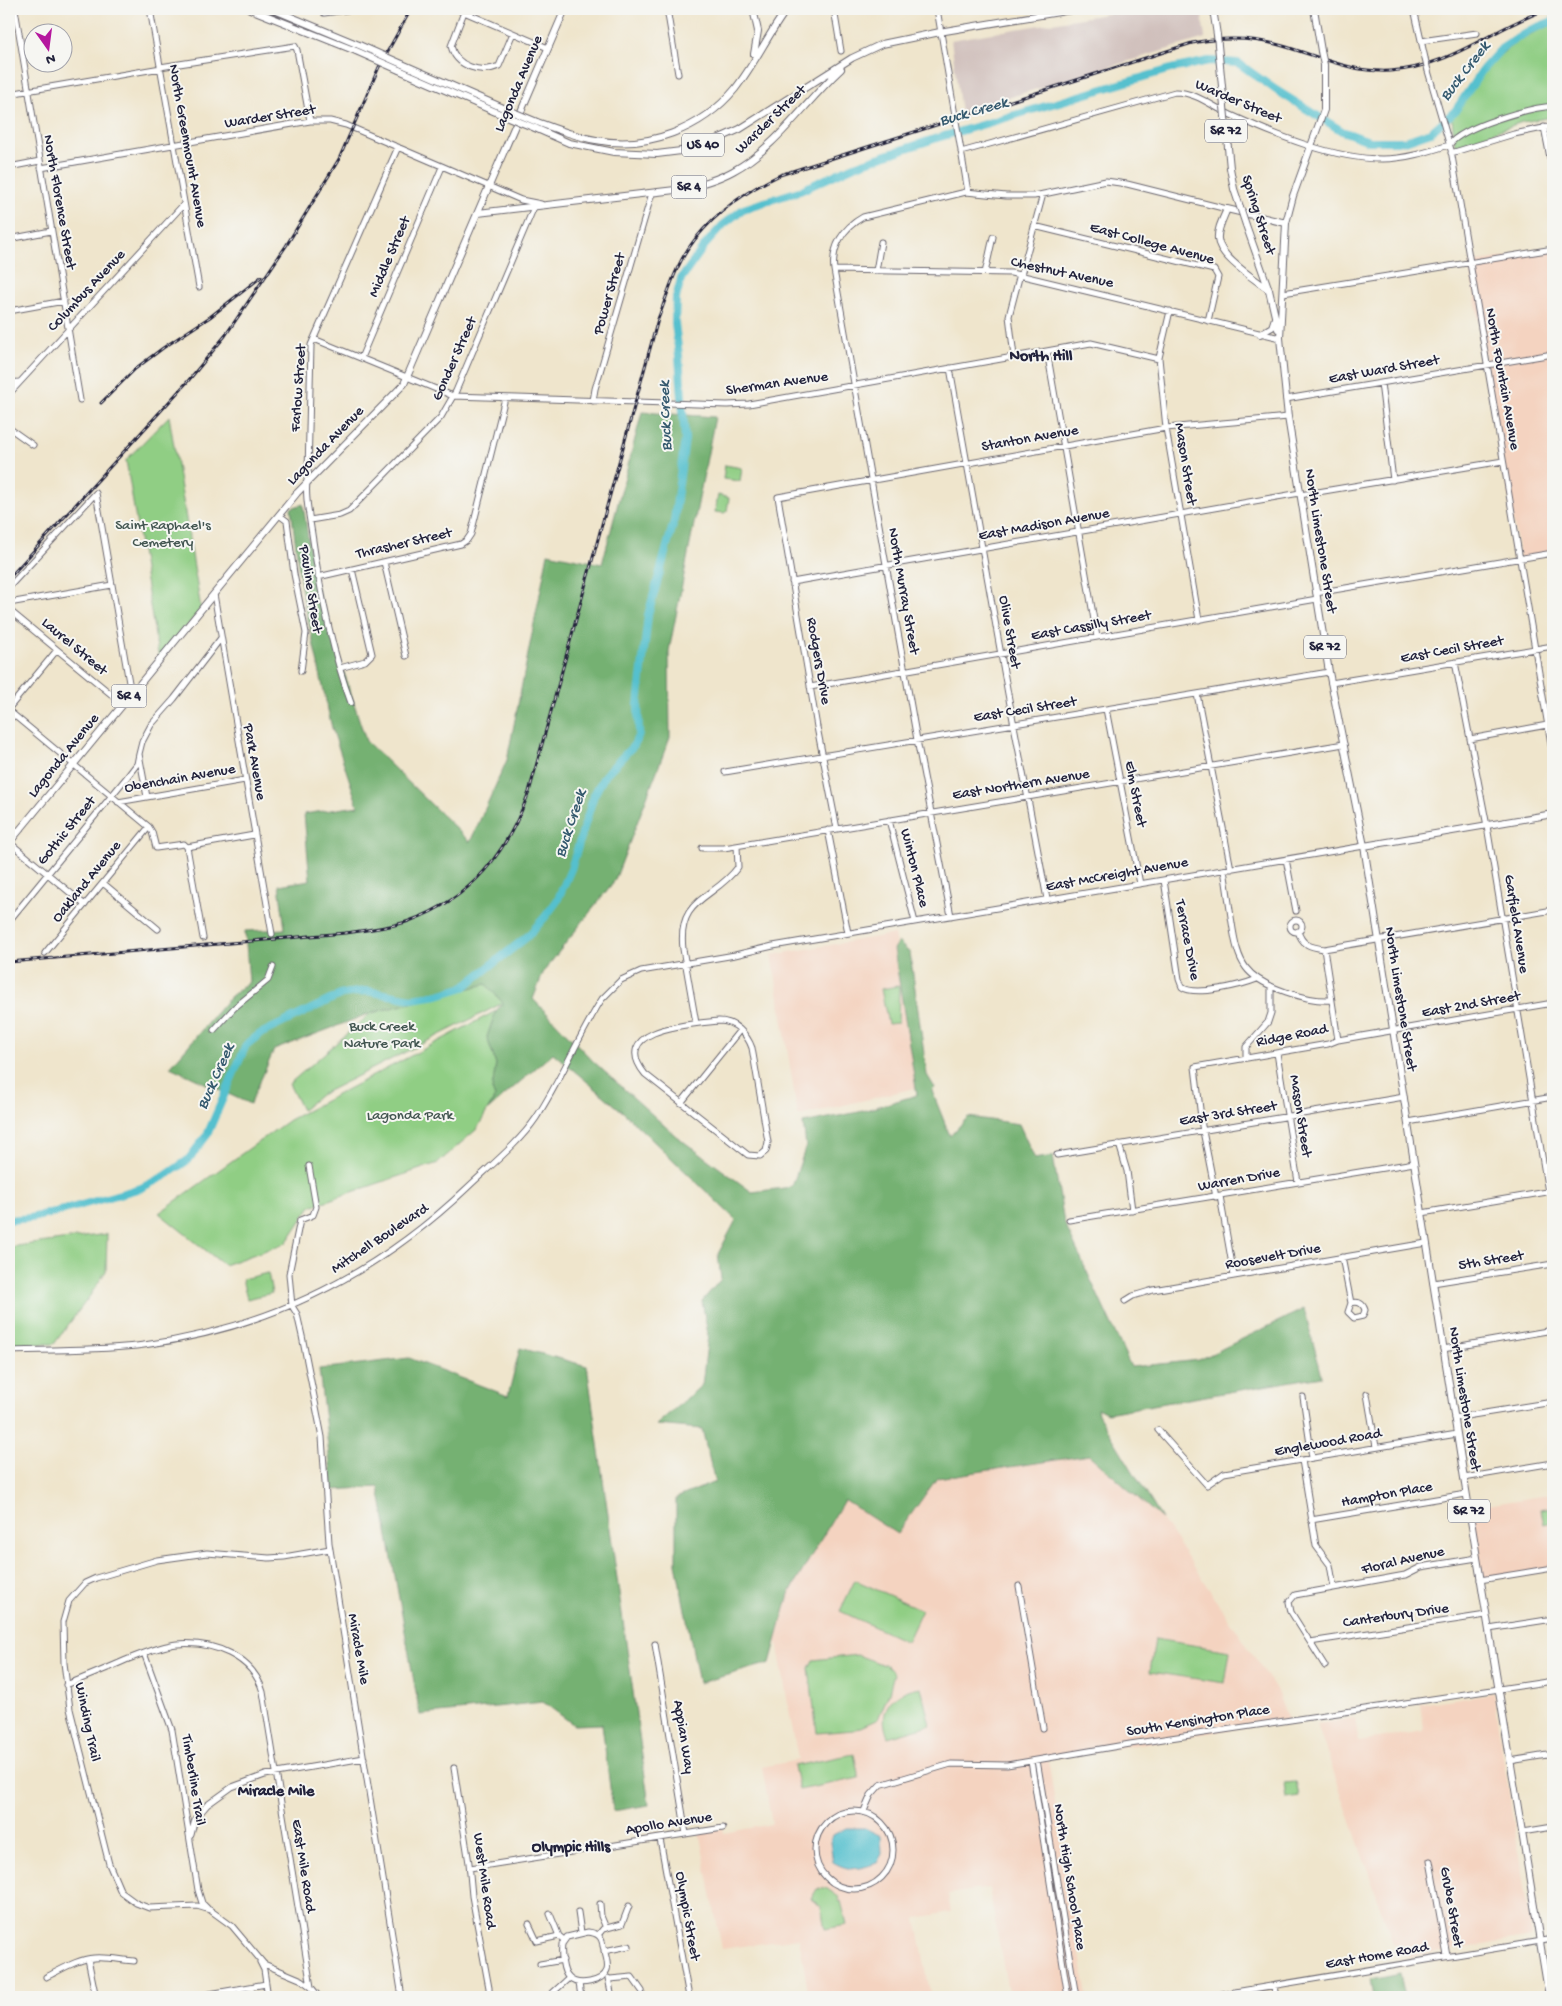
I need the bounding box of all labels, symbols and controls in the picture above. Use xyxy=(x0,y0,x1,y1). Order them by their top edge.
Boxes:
north arrow xyxy=(22,22,72,72)
street label: Lagonda Avenue xyxy=(491,33,548,135)
water label: Buck Creek xyxy=(1437,37,1496,105)
text: N xyxy=(44,49,57,68)
street label: North Greenmount Avenue xyxy=(164,63,210,229)
street label: Warder Street xyxy=(1192,76,1285,129)
street label: Warder Street xyxy=(732,80,812,158)
water label: Buck Creek xyxy=(938,94,1012,132)
street label: Warder Street xyxy=(223,101,319,133)
road number: SR 72 xyxy=(1205,120,1247,142)
street label: North Florence Street xyxy=(38,133,80,272)
road number: US 40 xyxy=(682,134,724,156)
street label: Spring Street xyxy=(1237,173,1280,259)
road number: SR 4 xyxy=(672,176,706,198)
street label: Middle Street xyxy=(365,212,416,300)
street label: East College Avenue xyxy=(1088,219,1216,269)
street label: Columbus Avenue xyxy=(44,246,130,336)
street label: Power Street xyxy=(589,249,631,338)
street label: Chestnut Avenue xyxy=(1009,253,1115,293)
street label: North Fountain Avenue xyxy=(1481,307,1523,452)
street label: Gonder Street xyxy=(429,313,482,404)
street label: Farlow Street xyxy=(287,342,311,433)
district label: North Hill xyxy=(1010,348,1073,367)
street label: East Ward Street xyxy=(1327,351,1442,389)
street label: Sherman Avenue xyxy=(725,368,829,400)
water label: Buck Creek xyxy=(656,379,678,451)
street label: Lagonda Avenue xyxy=(284,403,368,489)
street label: Stanton Avenue xyxy=(980,422,1080,456)
street label: Mason Street xyxy=(1170,422,1201,508)
street label: North Limestone Street xyxy=(1300,468,1341,616)
street label: East Madison Avenue xyxy=(977,505,1111,545)
park label: Saint Raphael's Cemetery xyxy=(115,517,211,552)
street label: Thrasher Street xyxy=(353,524,455,564)
street label: North Murray Street xyxy=(883,526,923,657)
street label: Pauline Street xyxy=(294,543,326,636)
street label: Olive Street xyxy=(994,594,1025,672)
street label: East Cassilly Street xyxy=(1030,606,1154,645)
street label: Laurel Street xyxy=(37,614,112,681)
street label: Rodgers Drive xyxy=(802,616,835,706)
street label: East Cecil Street xyxy=(1399,632,1507,668)
road number: SR 72 xyxy=(1304,636,1346,659)
road number: SR 4 xyxy=(112,684,146,708)
street label: East Cecil Street xyxy=(972,693,1080,727)
street label: Lagonda Avenue xyxy=(25,710,104,802)
street label: Park Avenue xyxy=(238,721,270,802)
street label: Elm Street xyxy=(1120,759,1151,830)
street label: Obenchain Avenue xyxy=(123,760,237,798)
street label: East Northern Avenue xyxy=(951,765,1091,805)
water label: Buck Creek xyxy=(552,786,592,860)
street label: Gothic Street xyxy=(34,791,101,869)
street label: Winton Place xyxy=(896,827,933,909)
street label: Oakland Avenue xyxy=(48,837,126,927)
street label: East McCreight Avenue xyxy=(1044,854,1190,896)
street label: Garfield Avenue xyxy=(1499,873,1533,975)
street label: Terrace Drive xyxy=(1170,897,1204,982)
street label: North Limestone Street xyxy=(1380,926,1421,1074)
street label: East 2nd Street xyxy=(1420,987,1523,1023)
park label: Buck Creek Nature Park xyxy=(344,1018,422,1053)
street label: Ridge Road xyxy=(1255,1020,1330,1052)
water label: Buck Creek xyxy=(194,1039,241,1113)
street label: Mason Street xyxy=(1285,1074,1316,1160)
street label: East 3rd Street xyxy=(1178,1097,1280,1131)
park label: Lagonda Park xyxy=(367,1107,455,1125)
street label: Warren Drive xyxy=(1197,1164,1282,1196)
street label: Mitchell Boulevard xyxy=(328,1199,433,1278)
street label: Roosevelt Drive xyxy=(1224,1240,1322,1274)
street label: 5th Street xyxy=(1457,1247,1527,1275)
street label: North Limestone Street xyxy=(1444,1326,1485,1474)
street label: Englewood Road xyxy=(1273,1425,1384,1461)
street label: Hampton Place xyxy=(1340,1478,1434,1512)
road number: SR 72 xyxy=(1448,1500,1490,1522)
street label: Floral Avenue xyxy=(1359,1543,1446,1579)
street label: Canterbury Drive xyxy=(1342,1600,1450,1632)
street label: Miracle Mile xyxy=(343,1612,373,1686)
street label: Winding Trail xyxy=(70,1681,104,1763)
street label: Appian Way xyxy=(668,1699,698,1776)
street label: South Kensington Place xyxy=(1125,1701,1271,1741)
street label: Timberline Trail xyxy=(177,1732,209,1827)
district label: Miracle Mile xyxy=(238,1783,315,1802)
street label: North High School Place xyxy=(1049,1803,1089,1952)
street label: Apollo Avenue xyxy=(625,1808,714,1840)
street label: East Mile Road xyxy=(287,1818,319,1915)
street label: West Mile Road xyxy=(468,1832,500,1931)
district label: Olympic Hills xyxy=(532,1839,611,1858)
street label: Grube Street xyxy=(1435,1866,1467,1950)
street label: Olympic Street xyxy=(670,1870,704,1964)
street label: East Home Road xyxy=(1324,1938,1431,1974)

